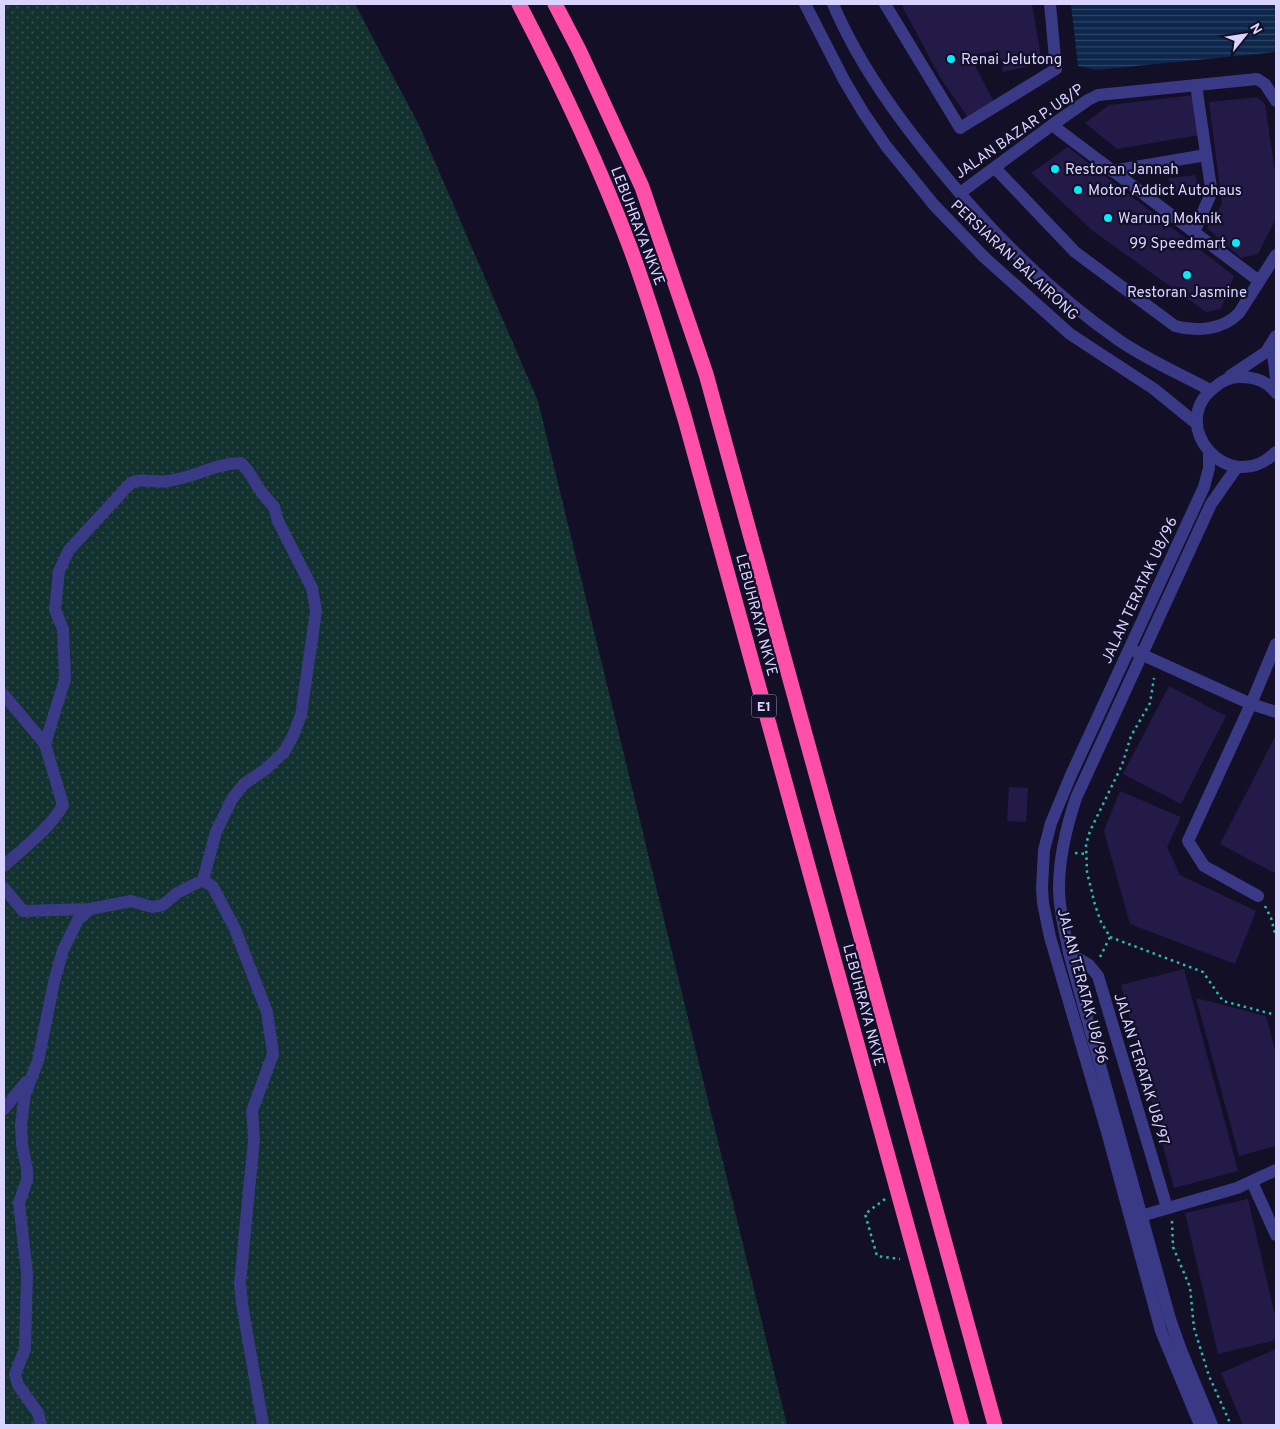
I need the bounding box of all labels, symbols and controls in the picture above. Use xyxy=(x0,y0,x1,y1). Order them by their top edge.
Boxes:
north arrow xyxy=(1220,10,1270,60)
text: N xyxy=(1245,21,1265,38)
place label: Renai Jelutong xyxy=(961,51,1062,70)
marker: Renai Jelutong xyxy=(945,53,957,65)
street label: JALAN BAZAR P. U8/P xyxy=(952,81,1088,184)
place label: Restoran Jannah xyxy=(1065,161,1179,180)
marker: Restoran Jannah xyxy=(1049,163,1061,175)
street label: LEBUHRAYA NKVE xyxy=(605,164,668,289)
place label: Motor Addict Autohaus xyxy=(1088,182,1242,201)
marker: Motor Addict Autohaus xyxy=(1072,184,1084,196)
street label: PERSIARAN BALAIRONG xyxy=(946,197,1082,325)
place label: Warung Moknik xyxy=(1118,210,1222,229)
marker: Warung Moknik xyxy=(1102,212,1114,224)
place label: 99 Speedmart xyxy=(1129,235,1226,254)
marker: 99 Speedmart xyxy=(1230,237,1242,249)
marker: Restoran Jasmine xyxy=(1181,269,1193,281)
place label: Restoran Jasmine xyxy=(1127,284,1247,303)
street label: JALAN TERATAK U8/96 xyxy=(1098,514,1183,667)
street label: LEBUHRAYA NKVE xyxy=(730,552,781,679)
road number: E1 xyxy=(752,694,776,718)
street label: JALAN TERATAK U8/96 xyxy=(1052,907,1111,1066)
street label: LEBUHRAYA NKVE xyxy=(837,942,888,1069)
street label: JALAN TERATAK U8/97 xyxy=(1108,991,1173,1148)

